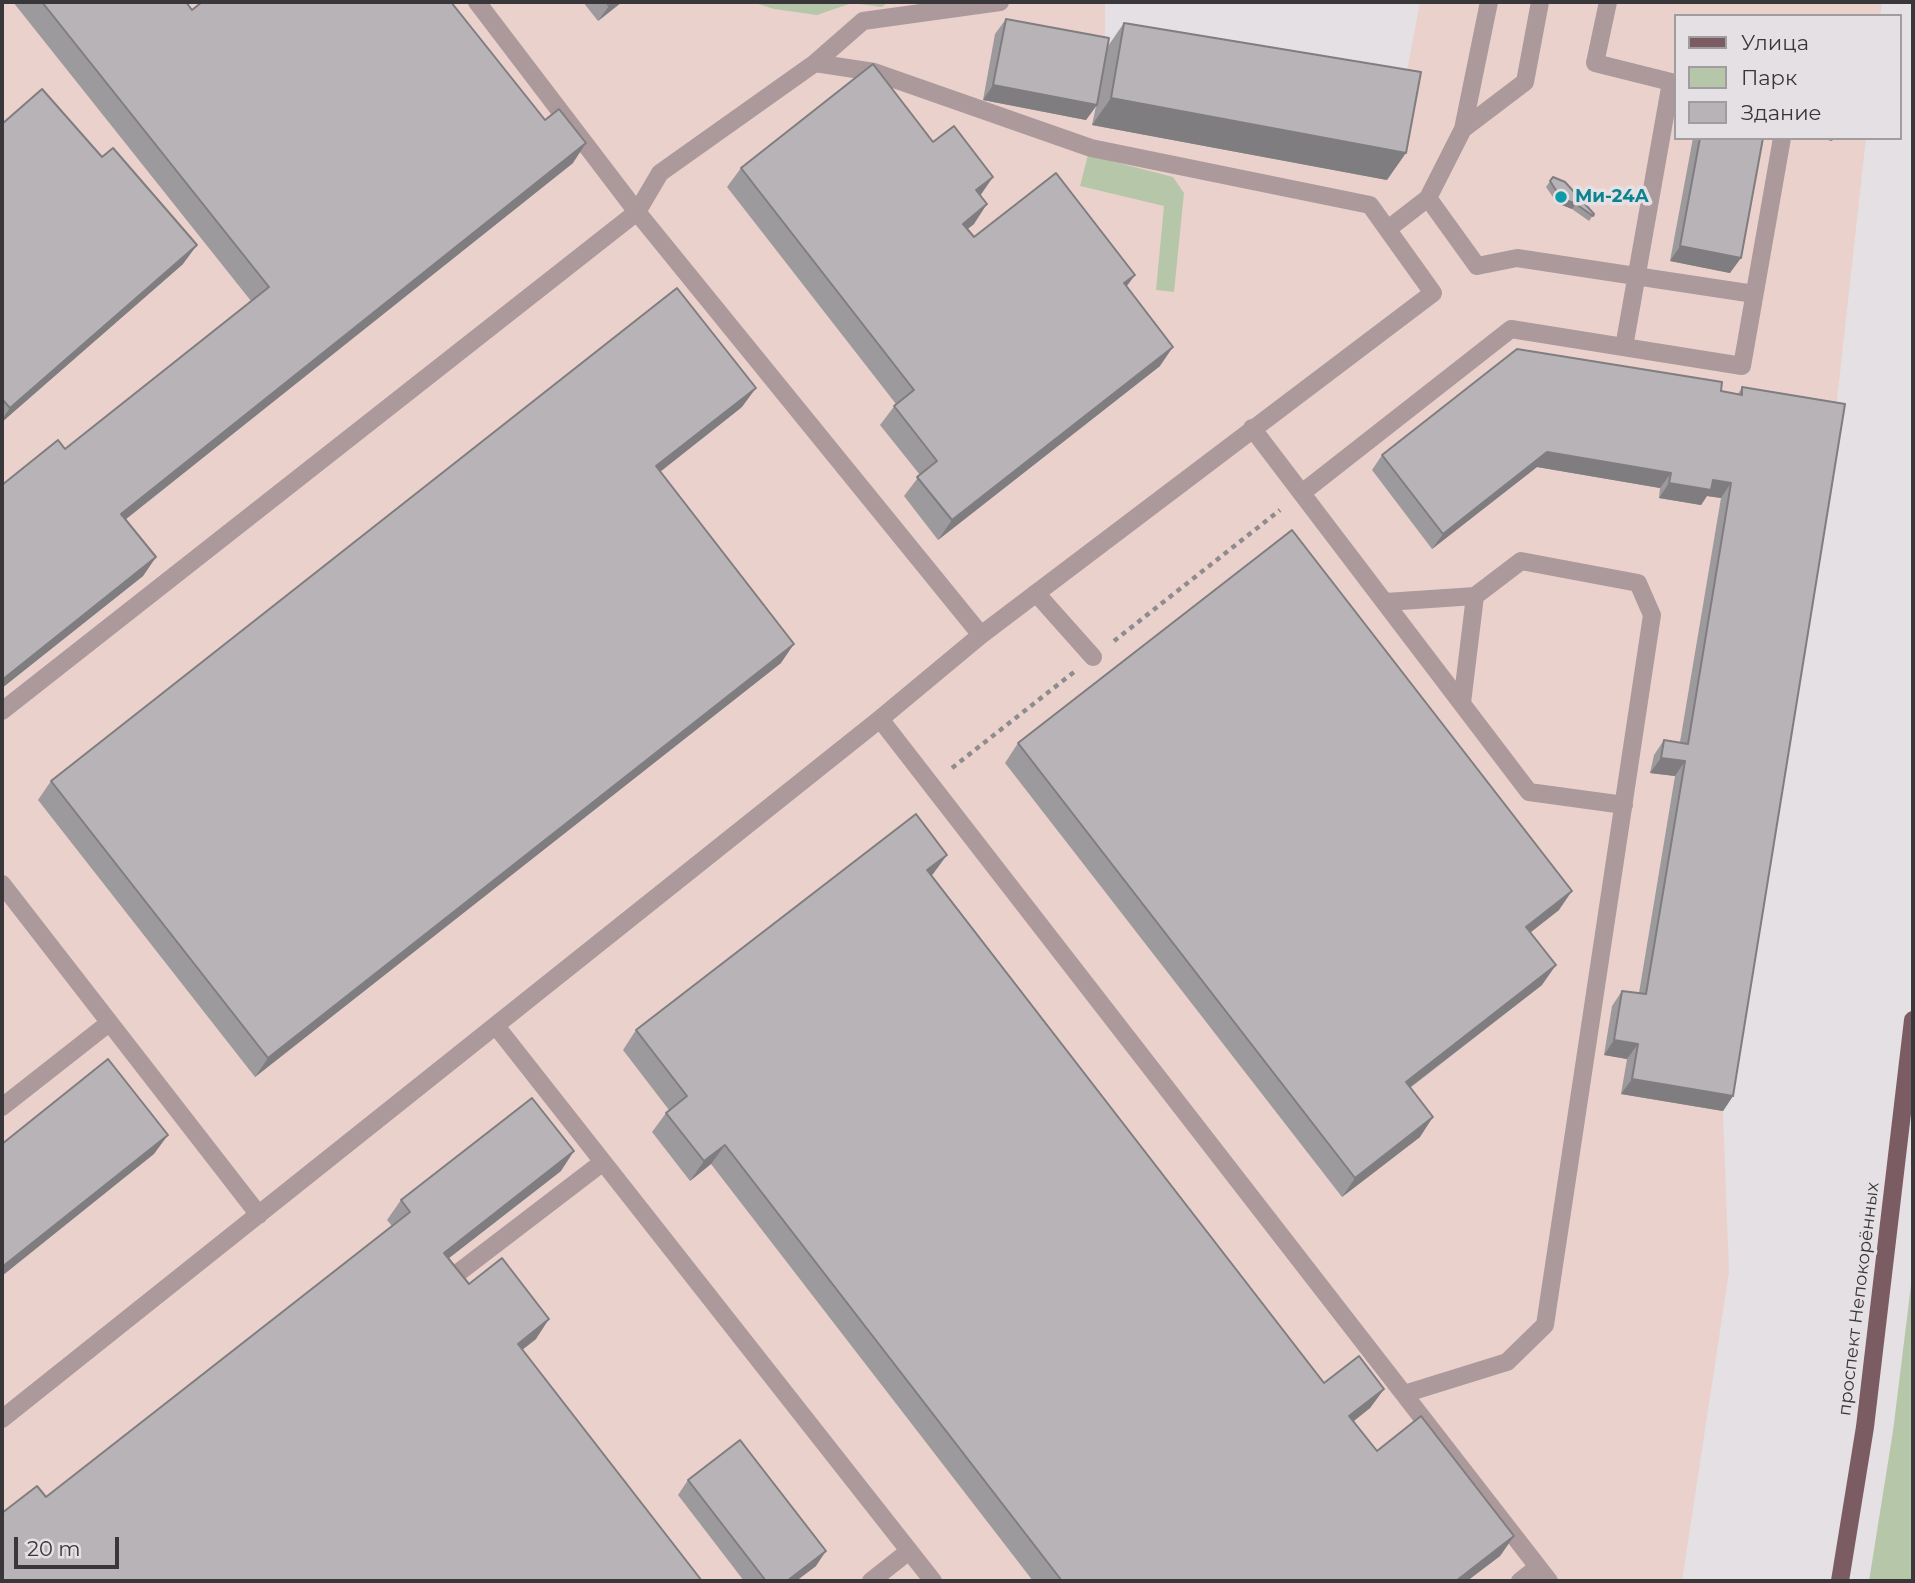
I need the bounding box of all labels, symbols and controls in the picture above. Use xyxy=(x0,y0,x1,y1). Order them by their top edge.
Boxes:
legend xyxy=(1674,14,1901,140)
text: Улица xyxy=(1741,30,1809,55)
text: Парк xyxy=(1741,65,1797,90)
text: Здание xyxy=(1741,100,1822,125)
place label: Ми-24А xyxy=(1575,186,1649,208)
marker: Ми-24А xyxy=(1553,189,1569,205)
street label: проспект Непокорённых xyxy=(1834,1181,1884,1417)
scale bar xyxy=(18,1524,122,1568)
text: 20 m xyxy=(27,1536,81,1561)

